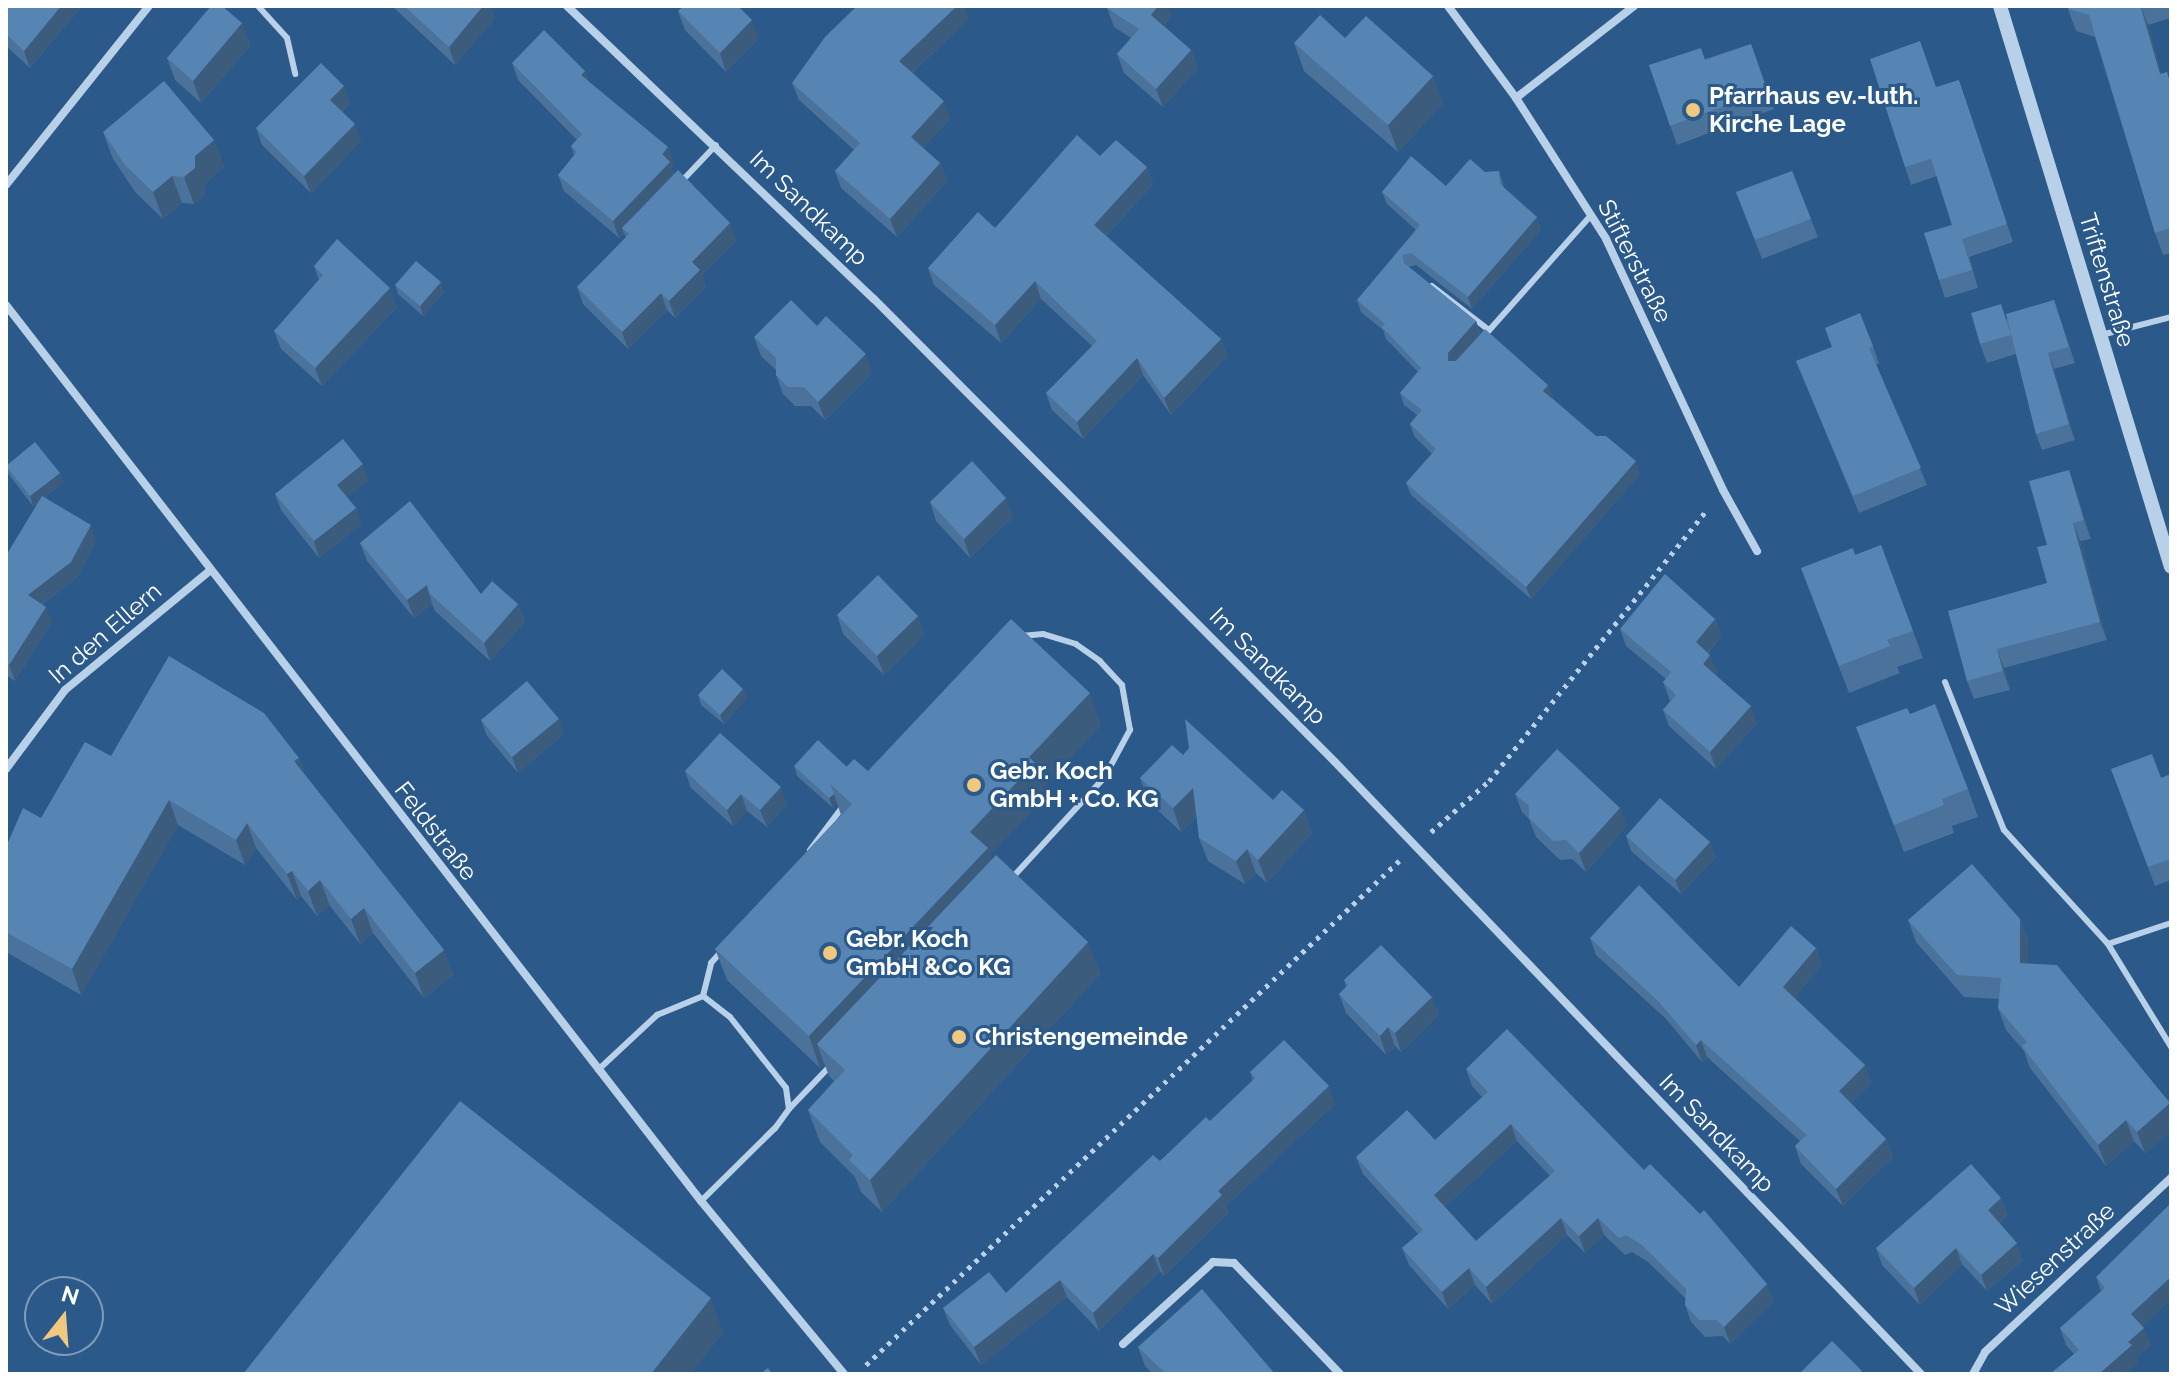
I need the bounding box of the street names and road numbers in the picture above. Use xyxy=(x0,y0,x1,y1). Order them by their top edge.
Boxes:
street label: Im Sandkamp xyxy=(744,144,874,272)
street label: Stifterstraße xyxy=(1592,195,1678,327)
street label: Triftenstraße xyxy=(2073,210,2141,350)
street label: In den Ellern xyxy=(43,576,167,690)
street label: Im Sandkamp xyxy=(1204,602,1332,730)
street label: Feldstraße xyxy=(389,776,483,886)
street label: Im Sandkamp xyxy=(1653,1068,1781,1198)
street label: Wiesenstraße xyxy=(1989,1196,2121,1322)

